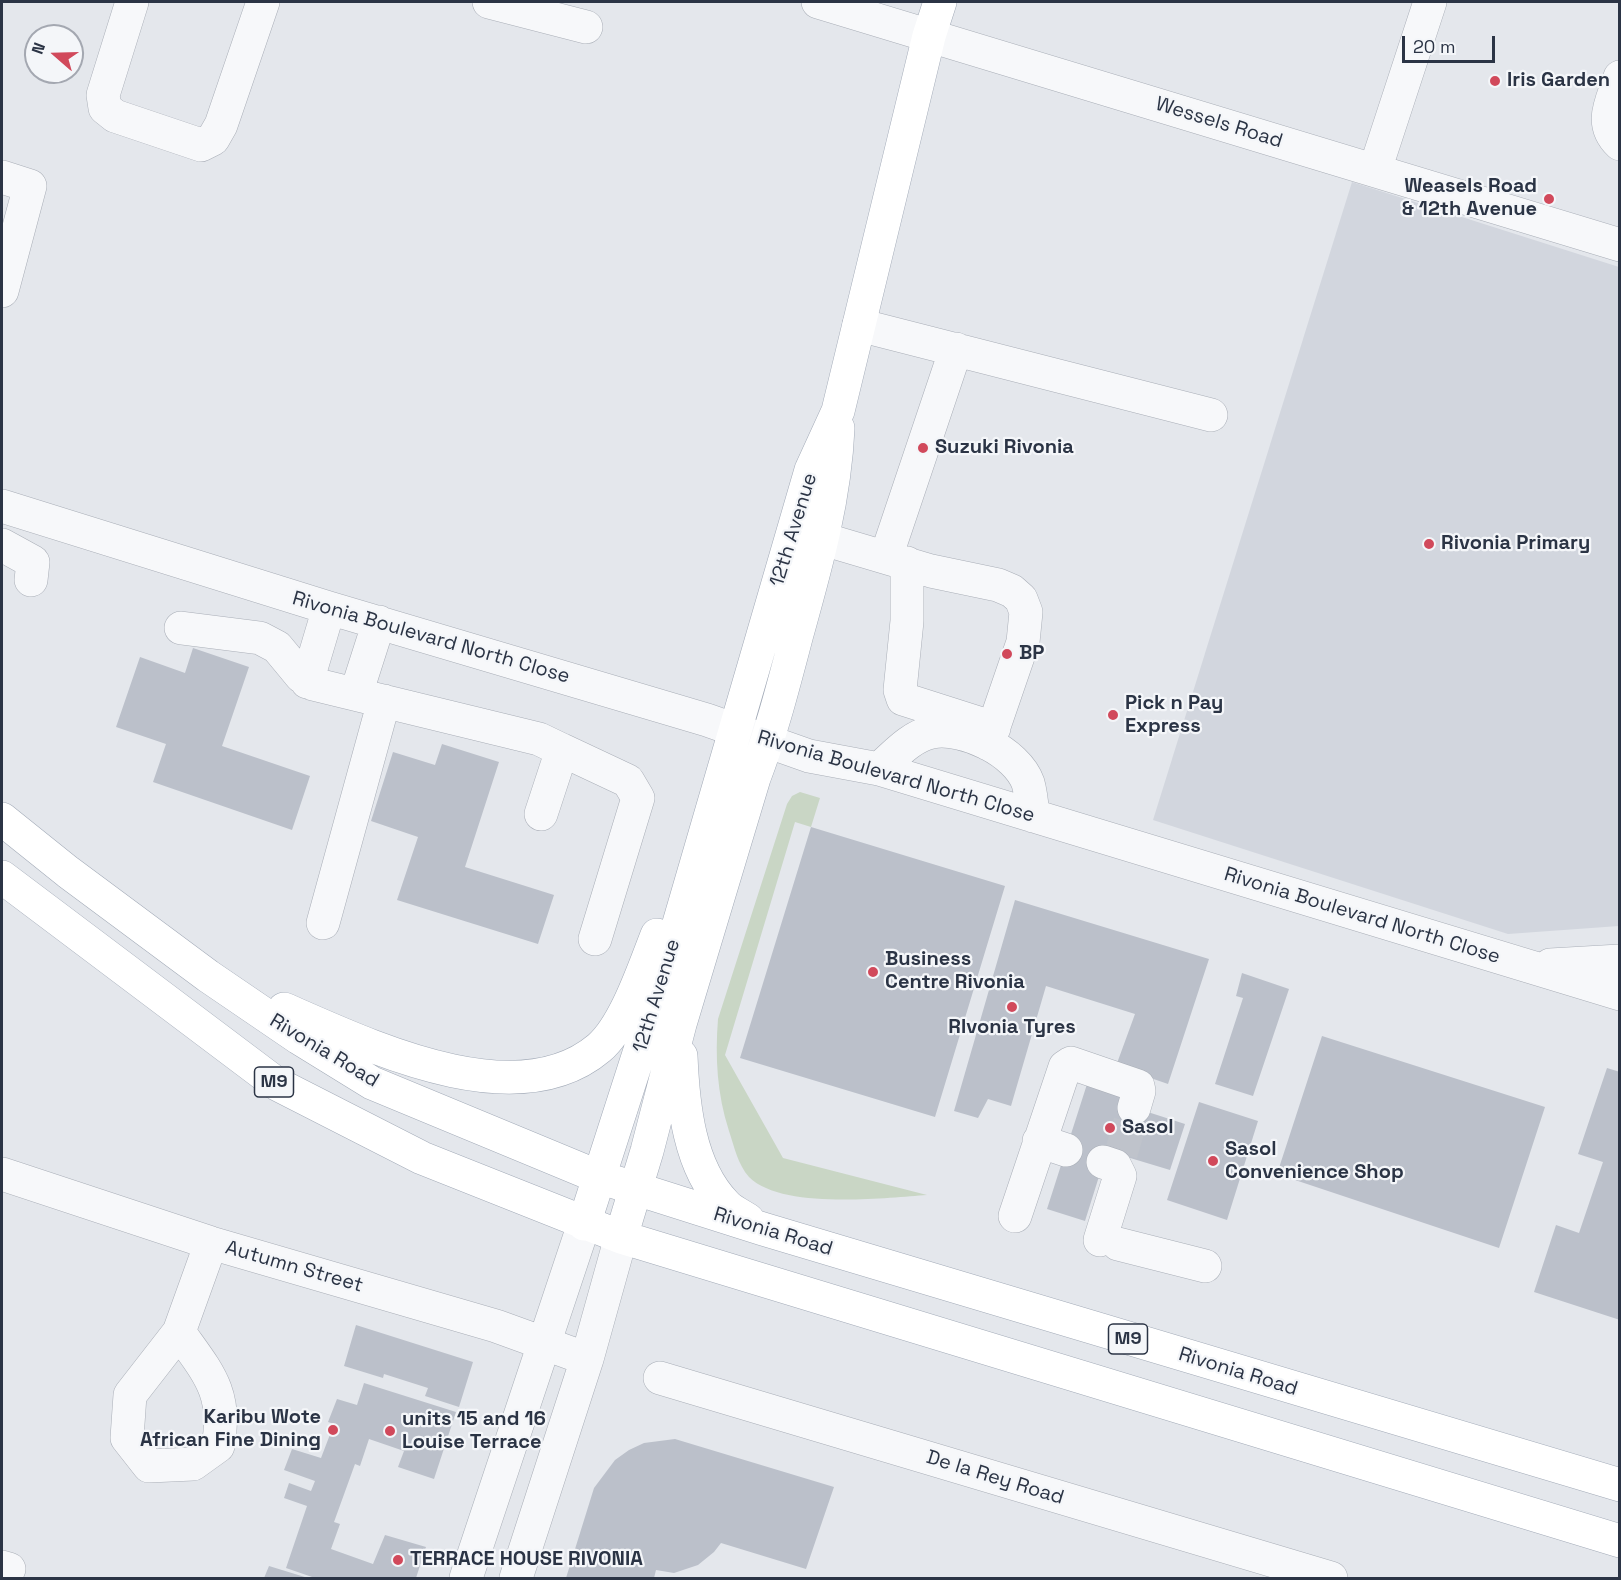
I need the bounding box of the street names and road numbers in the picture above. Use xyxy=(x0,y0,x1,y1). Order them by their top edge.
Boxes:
street label: Wessels Road xyxy=(1153,92,1285,154)
street label: 12th Avenue xyxy=(765,470,823,590)
street label: Rivonia Boulevard North Close xyxy=(289,587,573,689)
street label: Rivonia Boulevard North Close xyxy=(754,726,1038,828)
street label: Rivonia Boulevard North Close xyxy=(1221,862,1503,970)
street label: 12th Avenue xyxy=(628,936,686,1056)
street label: Rivonia Road xyxy=(265,1009,383,1093)
road number: M9 xyxy=(254,1067,294,1097)
street label: Rivonia Road xyxy=(711,1203,835,1261)
street label: Autumn Street xyxy=(222,1236,366,1298)
road number: M9 xyxy=(1108,1324,1148,1354)
street label: Rivonia Road xyxy=(1176,1343,1300,1401)
street label: De la Rey Road xyxy=(923,1446,1067,1510)

